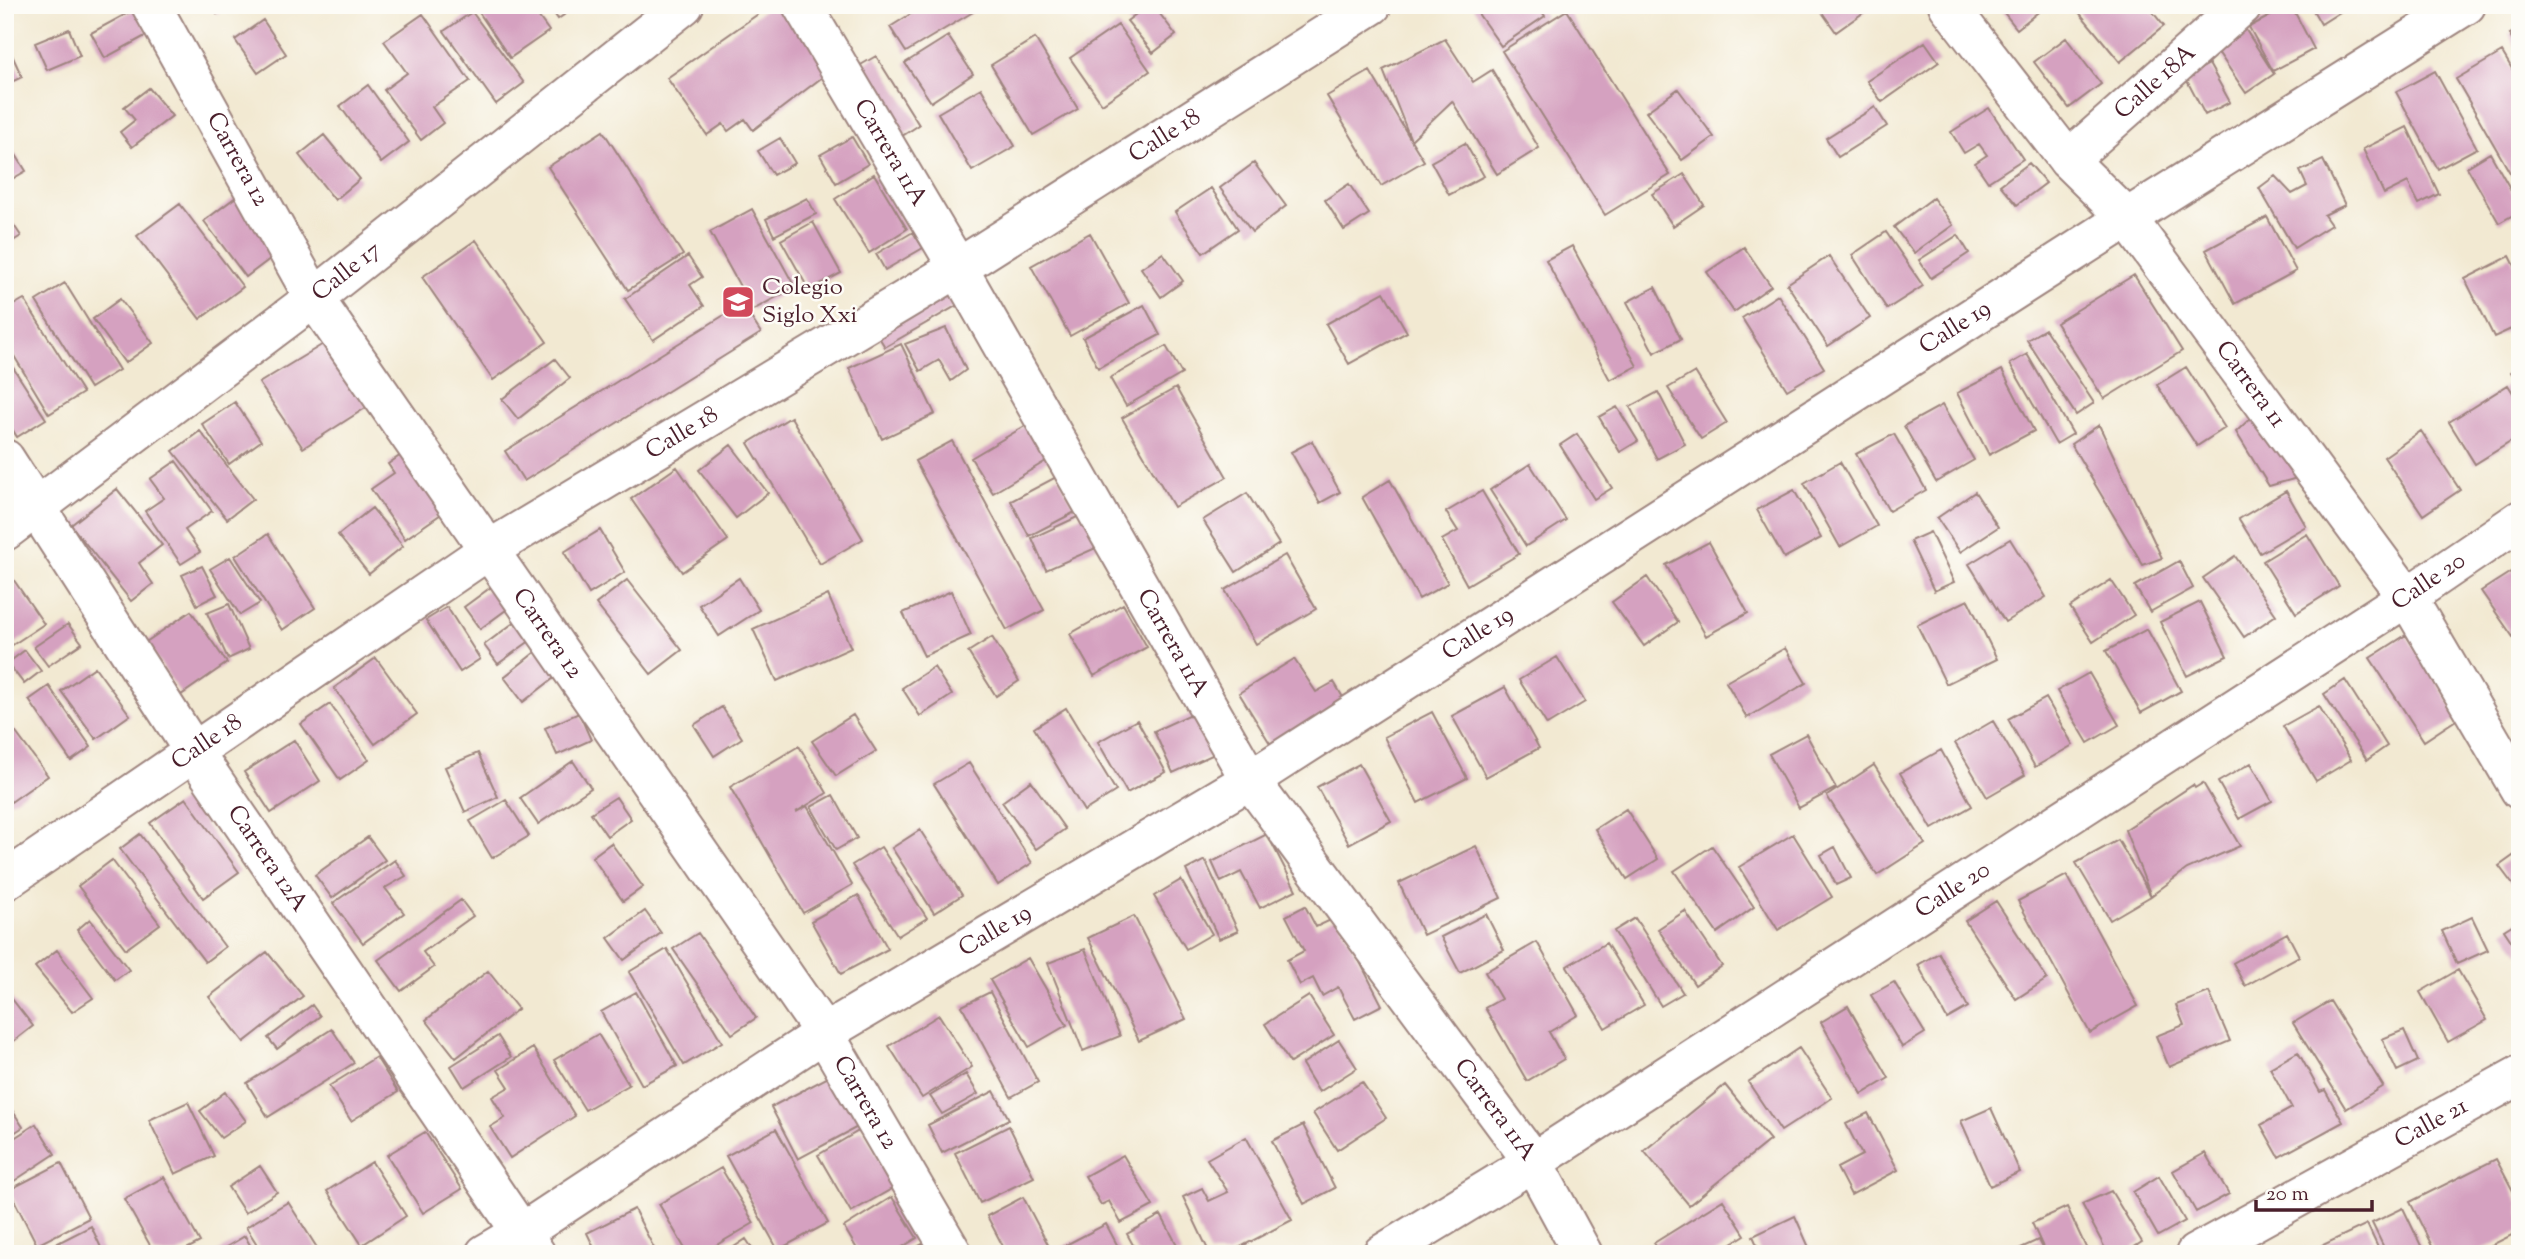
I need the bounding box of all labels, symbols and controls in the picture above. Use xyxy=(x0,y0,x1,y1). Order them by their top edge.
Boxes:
street label: Calle 18A xyxy=(2107,37,2204,128)
street label: Carrera 11A xyxy=(845,93,935,214)
street label: Calle 18 xyxy=(1122,101,1208,172)
street label: Carrera 12 xyxy=(197,106,277,213)
street label: Calle 17 xyxy=(305,234,389,310)
place label: Colegio Siglo Xxi xyxy=(762,271,858,333)
school or university icon: Colegio Siglo Xxi xyxy=(719,283,757,321)
street label: Calle 19 xyxy=(1913,292,1998,364)
street label: Carrera 11 xyxy=(2207,334,2294,435)
street label: Calle 18 xyxy=(639,398,725,469)
street label: Calle 20 xyxy=(2385,545,2473,620)
street label: Carrera 12 xyxy=(504,582,590,686)
street label: Carrera 11A xyxy=(1128,583,1217,704)
street label: Calle 19 xyxy=(1436,598,1521,670)
street label: Calle 18 xyxy=(165,706,250,779)
street label: Carrera 12A xyxy=(218,798,316,920)
street label: Calle 20 xyxy=(1909,854,1997,927)
street label: Calle 19 xyxy=(953,896,1038,966)
street label: Carrera 12 xyxy=(824,1050,906,1156)
street label: Carrera 11A xyxy=(1445,1052,1544,1169)
street label: Calle 21 xyxy=(2389,1090,2474,1158)
scale bar xyxy=(2256,1168,2371,1212)
text: 20 m xyxy=(2266,1180,2309,1210)

